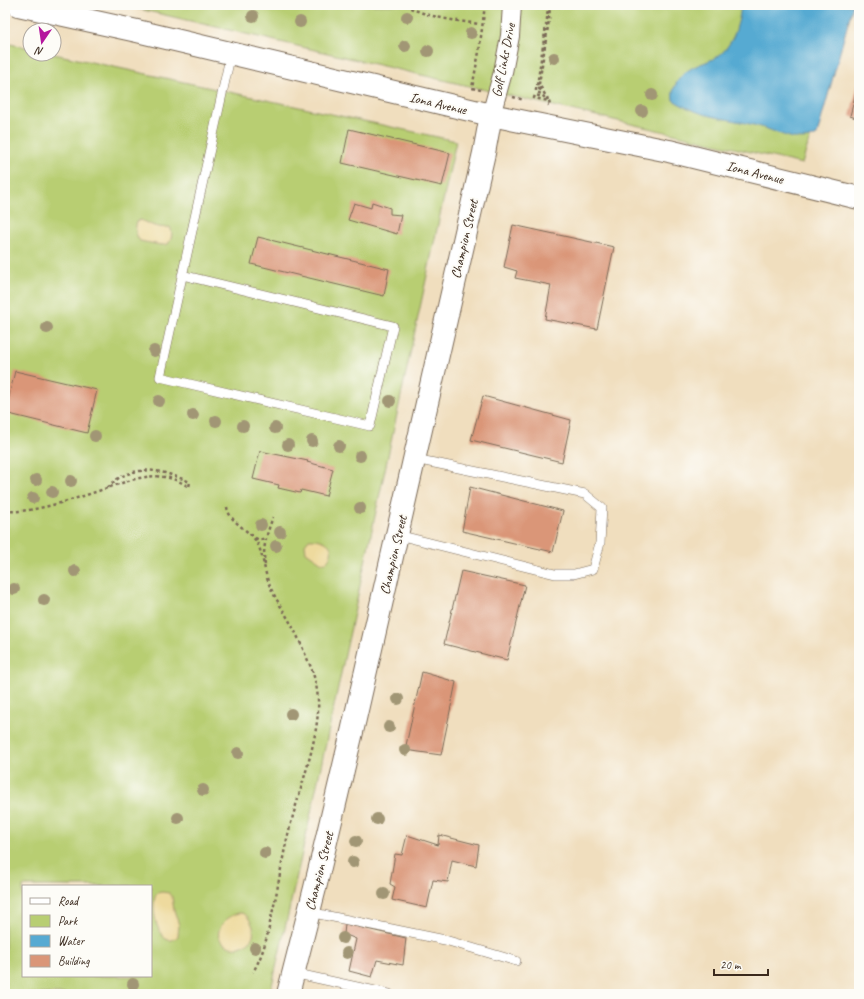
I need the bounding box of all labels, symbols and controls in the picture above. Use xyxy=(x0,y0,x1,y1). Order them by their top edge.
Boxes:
street label: Golf Links Drive xyxy=(488,20,519,98)
north arrow xyxy=(22,22,62,62)
text: N xyxy=(33,44,45,59)
street label: Iona Avenue xyxy=(408,89,469,119)
street label: Iona Avenue xyxy=(725,157,786,188)
street label: Champion Street xyxy=(447,197,482,280)
street label: Champion Street xyxy=(376,513,411,596)
street label: Champion Street xyxy=(301,829,338,912)
legend xyxy=(22,885,152,977)
text: Road xyxy=(58,893,80,909)
text: Park xyxy=(58,913,79,929)
text: Water xyxy=(58,933,86,949)
scale bar xyxy=(714,951,768,977)
text: Building xyxy=(58,953,90,969)
text: 20 m xyxy=(720,957,742,973)

